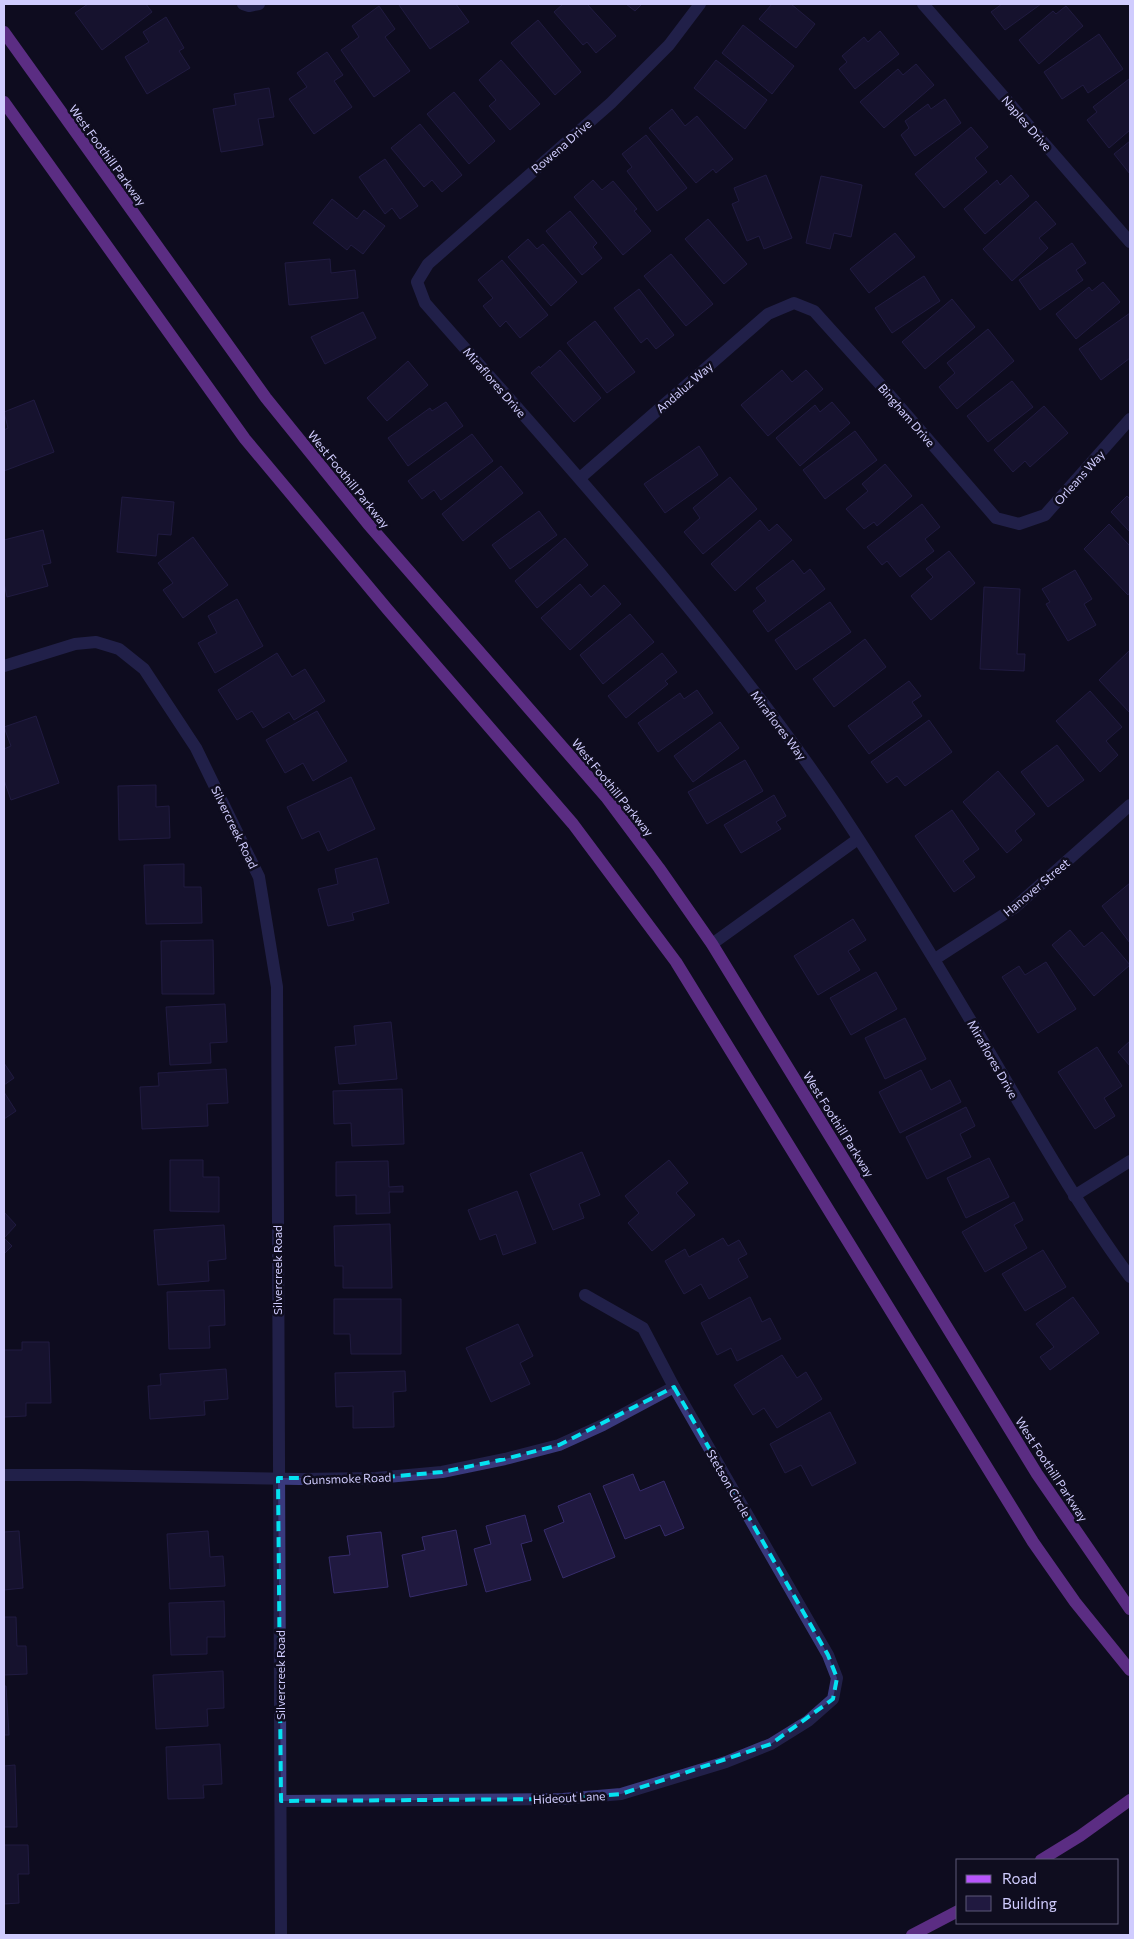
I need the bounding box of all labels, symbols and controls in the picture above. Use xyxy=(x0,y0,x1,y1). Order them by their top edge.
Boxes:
street label: Naples Drive xyxy=(999,93,1055,153)
street label: West Foothill Parkway xyxy=(67,102,149,208)
street label: Rowena Drive xyxy=(528,116,594,176)
street label: Miraflores Drive xyxy=(461,344,529,420)
street label: Andaluz Way xyxy=(653,359,715,415)
street label: Bingham Drive xyxy=(876,381,938,449)
street label: West Foothill Parkway xyxy=(305,427,393,531)
street label: Orleans Way xyxy=(1051,447,1107,507)
street label: Miraflores Way xyxy=(748,688,810,762)
street label: West Foothill Parkway xyxy=(569,735,657,839)
street label: Silvercreek Road xyxy=(209,783,261,871)
street label: Hanover Street xyxy=(1000,855,1072,919)
street label: Miraflores Drive xyxy=(965,1017,1021,1101)
street label: West Foothill Parkway xyxy=(801,1069,877,1179)
street label: Silvercreek Road xyxy=(270,1225,284,1315)
street label: West Foothill Parkway xyxy=(1013,1414,1091,1524)
street label: Stetson Circle xyxy=(704,1447,754,1519)
street label: Gunsmoke Road xyxy=(303,1469,391,1487)
street label: Silvercreek Road xyxy=(273,1630,287,1720)
street label: Hideout Lane xyxy=(532,1788,606,1806)
legend xyxy=(956,1859,1119,1924)
text: Road xyxy=(1002,1869,1037,1887)
text: Building xyxy=(1002,1894,1057,1912)

